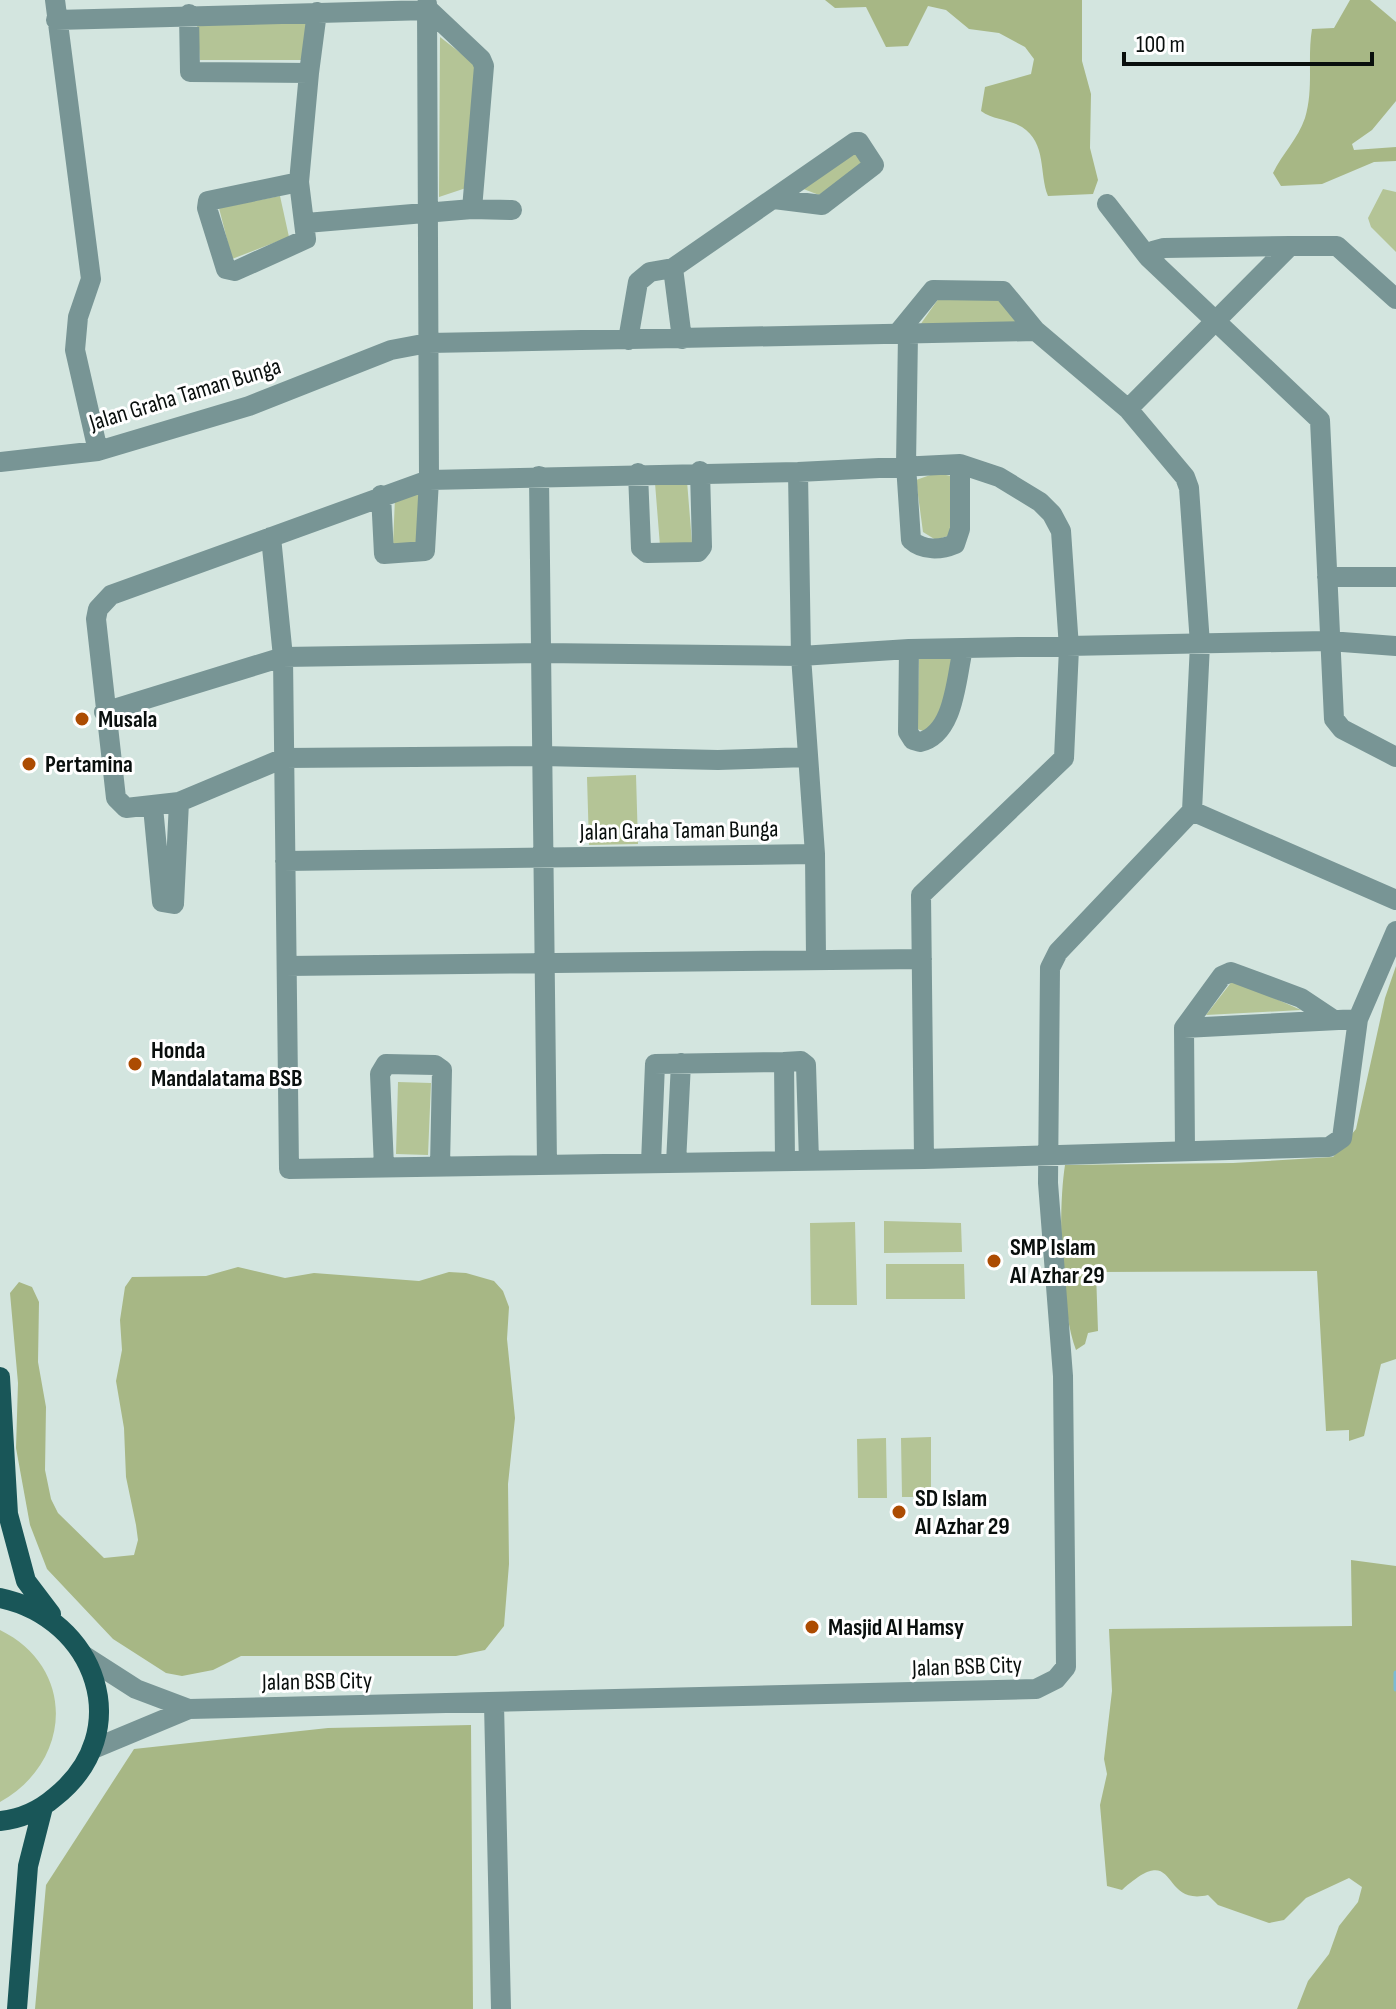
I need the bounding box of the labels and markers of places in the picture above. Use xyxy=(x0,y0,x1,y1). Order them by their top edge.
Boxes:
place label: Musala xyxy=(98,705,157,734)
marker: Musala xyxy=(73,710,91,728)
place label: Pertamina xyxy=(45,750,133,779)
marker: Pertamina xyxy=(20,755,38,773)
place label: Honda Mandalatama BSB xyxy=(151,1036,302,1093)
marker: Honda Mandalatama BSB xyxy=(126,1055,144,1073)
place label: SMP Islam Al Azhar 29 xyxy=(1009,1233,1105,1290)
marker: SMP Islam Al Azhar 29 xyxy=(985,1252,1003,1270)
place label: SD Islam Al Azhar 29 xyxy=(914,1484,1010,1541)
marker: SD Islam Al Azhar 29 xyxy=(890,1503,908,1521)
place label: Masjid Al Hamsy xyxy=(828,1613,964,1642)
marker: Masjid Al Hamsy xyxy=(803,1618,821,1636)

